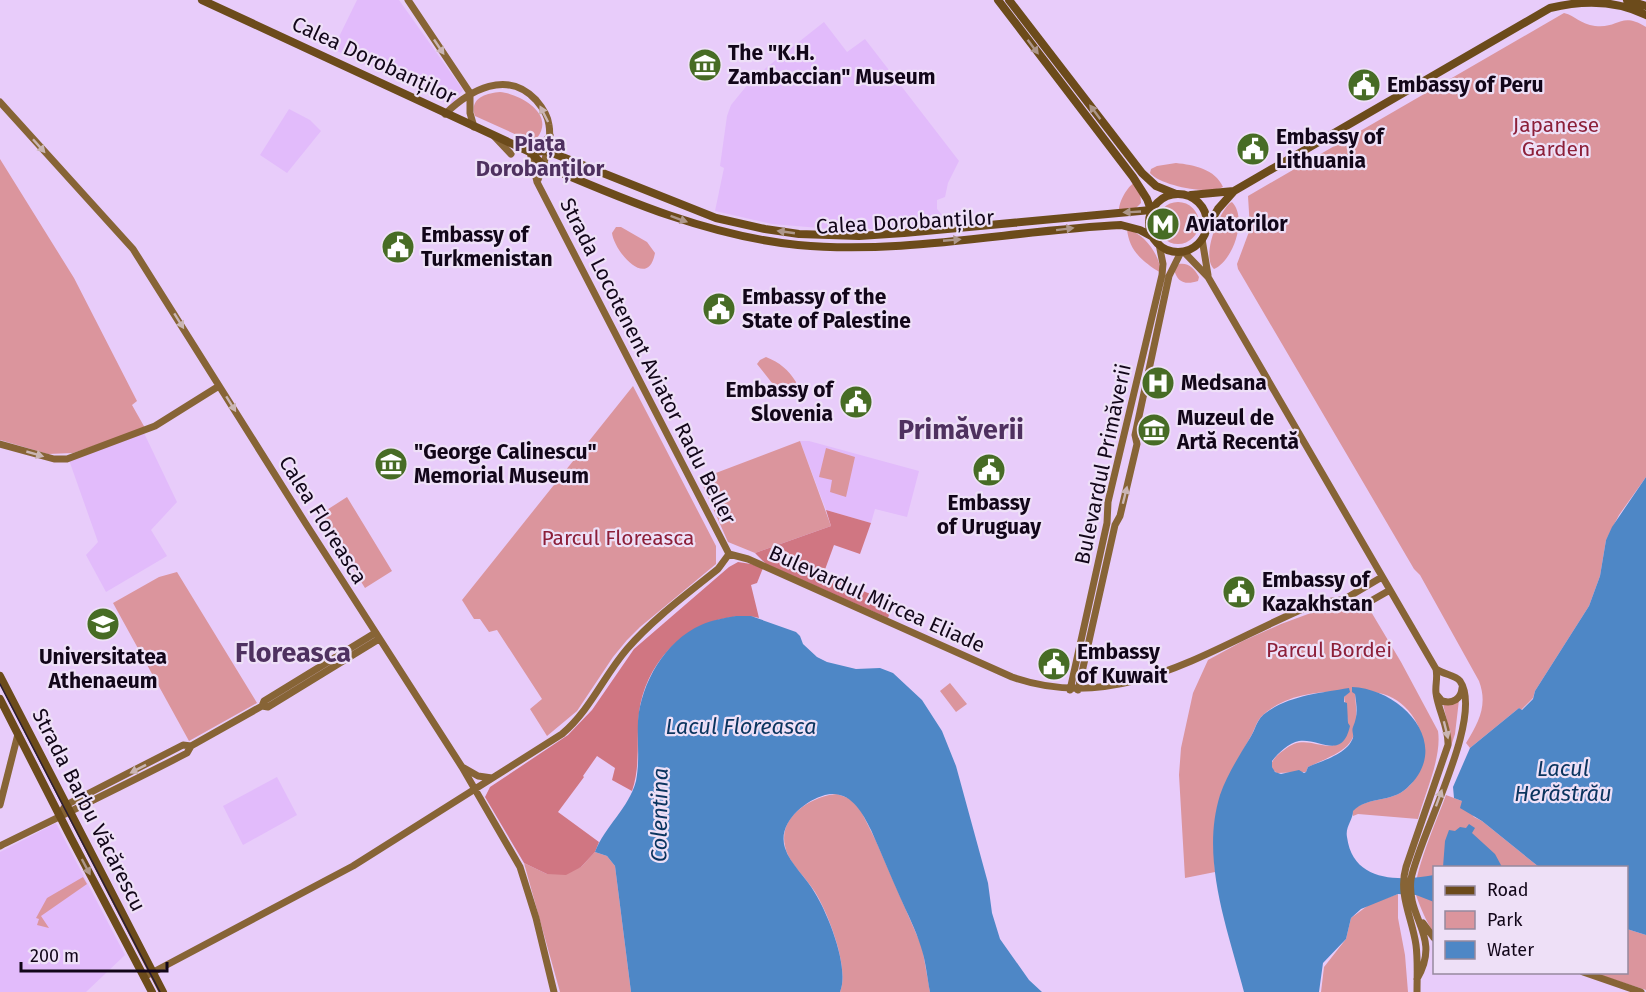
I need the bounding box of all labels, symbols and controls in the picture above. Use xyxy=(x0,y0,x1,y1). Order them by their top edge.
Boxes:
street label: Calea Dorobanților xyxy=(288,11,460,109)
one-way arrow xyxy=(433,38,445,54)
one-way arrow xyxy=(1027,38,1039,54)
place label: The "K.H. Zambaccian" Museum xyxy=(728,40,936,90)
museum icon: The "K.H. Zambaccian" Museum xyxy=(687,47,723,83)
public building icon: Embassy of Peru xyxy=(1346,67,1382,103)
place label: Embassy of Peru xyxy=(1387,72,1544,98)
one-way arrow xyxy=(1089,104,1101,119)
one-way arrow xyxy=(540,105,550,123)
park label: Japanese Garden xyxy=(1513,112,1599,162)
place label: Embassy of Lithuania xyxy=(1276,124,1386,174)
district label: Piața Dorobanților xyxy=(476,130,604,183)
public building icon: Embassy of Lithuania xyxy=(1235,131,1271,167)
one-way arrow xyxy=(32,138,46,153)
street label: Strada Locotenent Aviator Radu Beller xyxy=(554,194,742,528)
street label: Calea Dorobanților xyxy=(815,204,995,240)
metro station icon: Aviatorilor xyxy=(1145,206,1181,242)
one-way arrow xyxy=(1122,207,1141,216)
place label: Aviatorilor xyxy=(1185,211,1288,237)
one-way arrow xyxy=(670,214,688,224)
place label: Embassy of Turkmenistan xyxy=(421,222,553,272)
one-way arrow xyxy=(1055,225,1074,234)
one-way arrow xyxy=(777,227,796,237)
public building icon: Embassy of Turkmenistan xyxy=(380,229,416,265)
one-way arrow xyxy=(942,235,961,245)
place label: Embassy of the State of Palestine xyxy=(742,284,911,334)
public building icon: Embassy of the State of Palestine xyxy=(701,291,737,327)
one-way arrow xyxy=(174,313,185,329)
street label: Bulevardul Primăverii xyxy=(1069,361,1137,567)
hospital icon: Medsana xyxy=(1140,365,1176,401)
place label: Medsana xyxy=(1181,370,1267,396)
place label: Embassy of Slovenia xyxy=(725,377,836,427)
public building icon: Embassy of Slovenia xyxy=(838,384,874,420)
one-way arrow xyxy=(225,396,236,412)
place label: Muzeul de Artă Recentă xyxy=(1176,405,1299,455)
museum icon: Muzeul de Artă Recentă xyxy=(1136,412,1172,448)
district label: Primăverii xyxy=(898,414,1024,446)
place label: "George Calinescu" Memorial Museum xyxy=(414,439,597,489)
museum icon: "George Calinescu" Memorial Museum xyxy=(373,446,409,482)
one-way arrow xyxy=(26,450,44,459)
street label: Calea Floreasca xyxy=(273,451,373,589)
public building icon: Embassy of Uruguay xyxy=(971,452,1007,488)
one-way arrow xyxy=(1121,485,1130,504)
place label: Embassy of Uruguay xyxy=(937,490,1041,540)
park label: Parcul Floreasca xyxy=(541,525,695,551)
street label: Bulevardul Mircea Eliade xyxy=(765,540,989,658)
place label: Embassy of Kazakhstan xyxy=(1262,567,1373,617)
public building icon: Embassy of Kazakhstan xyxy=(1221,574,1257,610)
school or university icon: Universitatea Athenaeum xyxy=(85,606,121,642)
district label: Floreasca xyxy=(235,637,351,669)
park label: Parcul Bordei xyxy=(1266,637,1392,663)
place label: Embassy of Kuwait xyxy=(1077,639,1169,689)
place label: Universitatea Athenaeum xyxy=(39,644,167,694)
public building icon: Embassy of Kuwait xyxy=(1036,646,1072,682)
street label: Strada Barbu Văcărescu xyxy=(27,704,151,916)
water label: Lacul Floreasca xyxy=(665,713,817,740)
one-way arrow xyxy=(1441,721,1451,739)
water label: Lacul Herăstrău xyxy=(1514,755,1612,807)
one-way arrow xyxy=(129,763,147,773)
water label: Colentina xyxy=(645,768,674,862)
one-way arrow xyxy=(1435,789,1445,807)
one-way arrow xyxy=(81,858,91,875)
legend xyxy=(1433,866,1628,974)
text: Road xyxy=(1487,879,1529,901)
text: Park xyxy=(1487,909,1523,931)
scale bar xyxy=(21,935,166,973)
text: Water xyxy=(1487,939,1534,961)
text: 200 m xyxy=(30,945,79,967)

